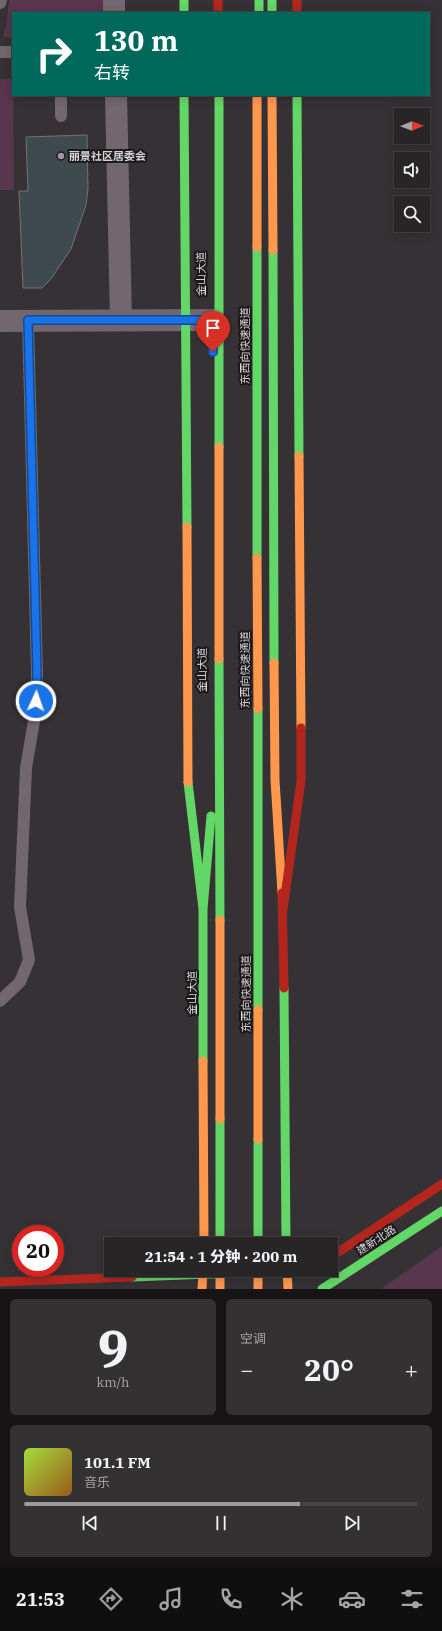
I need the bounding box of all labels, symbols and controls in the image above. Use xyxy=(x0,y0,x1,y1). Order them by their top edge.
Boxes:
text: 130 m xyxy=(94,22,178,59)
icon: right xyxy=(28,28,80,80)
text: 右转 xyxy=(94,61,130,84)
north arrow xyxy=(394,108,430,144)
map controls xyxy=(394,108,430,232)
place label: 丽景社区居委会 xyxy=(69,149,146,163)
marker: 丽景社区居委会 xyxy=(56,151,66,161)
button: sound xyxy=(394,152,430,188)
button: search xyxy=(394,196,430,232)
street label: 金山大道 xyxy=(194,252,208,296)
street label: 东西向快速通道 xyxy=(238,308,252,385)
pin xyxy=(196,311,230,352)
icon: arrive xyxy=(202,317,224,339)
street label: 东西向快速通道 xyxy=(238,632,252,709)
street label: 金山大道 xyxy=(195,648,209,692)
position arrow xyxy=(15,680,57,722)
street label: 东西向快速通道 xyxy=(239,956,253,1033)
street label: 金山大道 xyxy=(185,971,199,1015)
street label: 建新北路 xyxy=(354,1222,398,1258)
speed limit sign: 20 xyxy=(12,1225,64,1277)
text: 21:54 · 1 分钟 · 200 m xyxy=(145,1247,297,1266)
text: 9 xyxy=(97,1314,129,1381)
text: 空调 xyxy=(240,1330,266,1347)
text: 20° xyxy=(304,1350,354,1389)
text: − xyxy=(240,1355,253,1384)
text: + xyxy=(405,1355,418,1384)
text: km/h xyxy=(97,1374,129,1391)
text: 101.1 FM xyxy=(84,1453,151,1472)
text: 音乐 xyxy=(84,1474,110,1491)
icon: previous xyxy=(79,1512,101,1534)
icon: pause xyxy=(210,1512,232,1534)
icon: next xyxy=(341,1512,363,1534)
icon: directions xyxy=(97,1585,125,1613)
icon: music xyxy=(157,1585,185,1613)
icon: phone xyxy=(217,1585,245,1613)
icon: climate xyxy=(278,1585,306,1613)
icon: car xyxy=(338,1585,366,1613)
icon: filters xyxy=(398,1585,426,1613)
text: 21:53 xyxy=(16,1588,65,1611)

